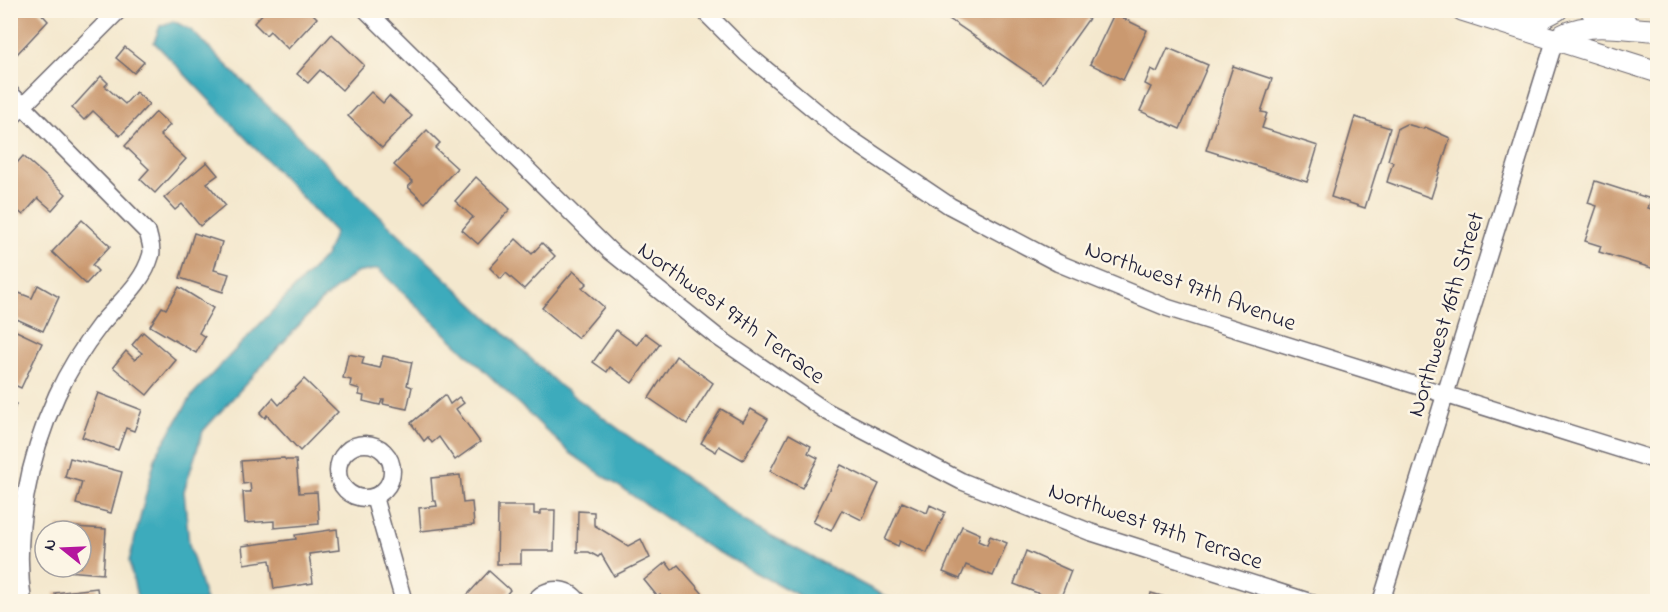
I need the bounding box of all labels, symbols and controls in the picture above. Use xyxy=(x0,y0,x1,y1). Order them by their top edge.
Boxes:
street label: Northwest 16th Street xyxy=(1400,208,1495,421)
street label: Northwest 97th Avenue xyxy=(1080,233,1301,342)
street label: Northwest 97th Terrace xyxy=(629,234,832,394)
street label: Northwest 97th Terrace xyxy=(1043,474,1267,581)
north arrow xyxy=(33,519,93,579)
text: N xyxy=(38,536,64,554)

